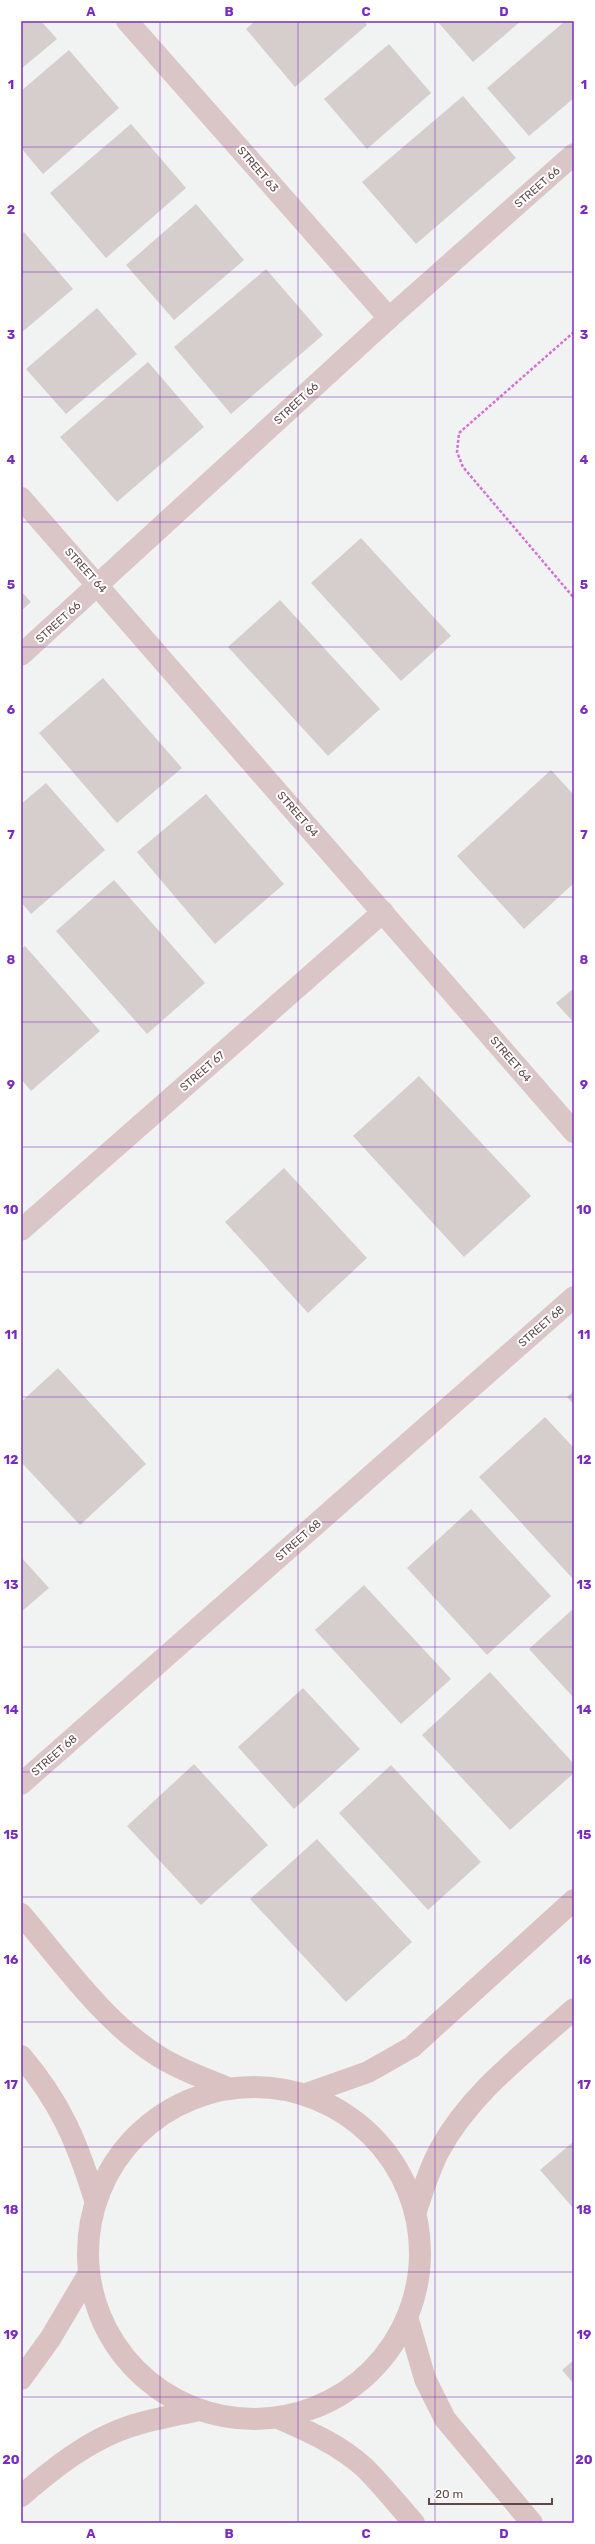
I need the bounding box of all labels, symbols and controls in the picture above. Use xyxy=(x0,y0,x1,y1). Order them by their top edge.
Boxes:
text: A xyxy=(86,4,96,19)
text: B xyxy=(224,4,234,19)
text: C xyxy=(361,4,371,19)
text: D xyxy=(499,4,509,19)
text: 1 xyxy=(8,77,14,92)
text: 1 xyxy=(581,77,587,92)
street label: STREET 63 xyxy=(234,144,281,195)
street label: STREET 66 xyxy=(512,164,563,211)
text: 2 xyxy=(7,202,15,217)
text: 2 xyxy=(580,202,588,217)
text: 3 xyxy=(7,327,16,342)
text: 3 xyxy=(580,327,589,342)
street label: STREET 66 xyxy=(272,379,321,427)
text: 4 xyxy=(7,452,16,467)
text: 4 xyxy=(580,452,589,467)
street label: STREET 64 xyxy=(62,545,109,596)
text: 5 xyxy=(7,577,15,592)
text: 5 xyxy=(580,577,588,592)
street label: STREET 66 xyxy=(33,599,84,646)
text: 6 xyxy=(7,702,16,717)
text: 6 xyxy=(580,702,589,717)
street label: STREET 64 xyxy=(274,789,321,840)
text: 7 xyxy=(7,827,15,842)
text: 7 xyxy=(580,827,588,842)
text: 8 xyxy=(7,952,16,967)
text: 8 xyxy=(580,952,589,967)
street label: STREET 64 xyxy=(487,1034,534,1085)
street label: STREET 67 xyxy=(178,1048,227,1094)
text: 9 xyxy=(7,1077,15,1092)
text: 9 xyxy=(580,1077,588,1092)
text: 10 xyxy=(3,1202,19,1217)
text: 10 xyxy=(576,1202,592,1217)
street label: STREET 68 xyxy=(516,1303,567,1350)
text: 11 xyxy=(5,1327,17,1342)
text: 11 xyxy=(578,1327,590,1342)
text: 12 xyxy=(4,1452,18,1467)
text: 12 xyxy=(577,1452,591,1467)
street label: STREET 68 xyxy=(273,1517,324,1564)
text: 13 xyxy=(3,1577,19,1592)
text: 13 xyxy=(576,1577,592,1592)
text: 14 xyxy=(3,1702,19,1717)
text: 14 xyxy=(576,1702,592,1717)
street label: STREET 68 xyxy=(29,1732,80,1779)
text: 15 xyxy=(4,1827,18,1842)
text: 15 xyxy=(577,1827,591,1842)
text: 16 xyxy=(4,1952,19,1967)
text: 16 xyxy=(577,1952,592,1967)
text: 17 xyxy=(4,2077,19,2092)
text: 17 xyxy=(577,2077,592,2092)
text: 18 xyxy=(3,2202,19,2217)
text: 18 xyxy=(576,2202,592,2217)
text: 19 xyxy=(4,2327,18,2342)
text: 19 xyxy=(577,2327,591,2342)
text: 20 xyxy=(2,2452,20,2467)
text: 20 xyxy=(575,2452,593,2467)
scale bar xyxy=(429,2480,552,2506)
text: 20 m xyxy=(435,2487,463,2501)
text: A xyxy=(86,2526,96,2541)
text: B xyxy=(224,2526,234,2541)
text: C xyxy=(361,2526,371,2541)
text: D xyxy=(499,2526,509,2541)

